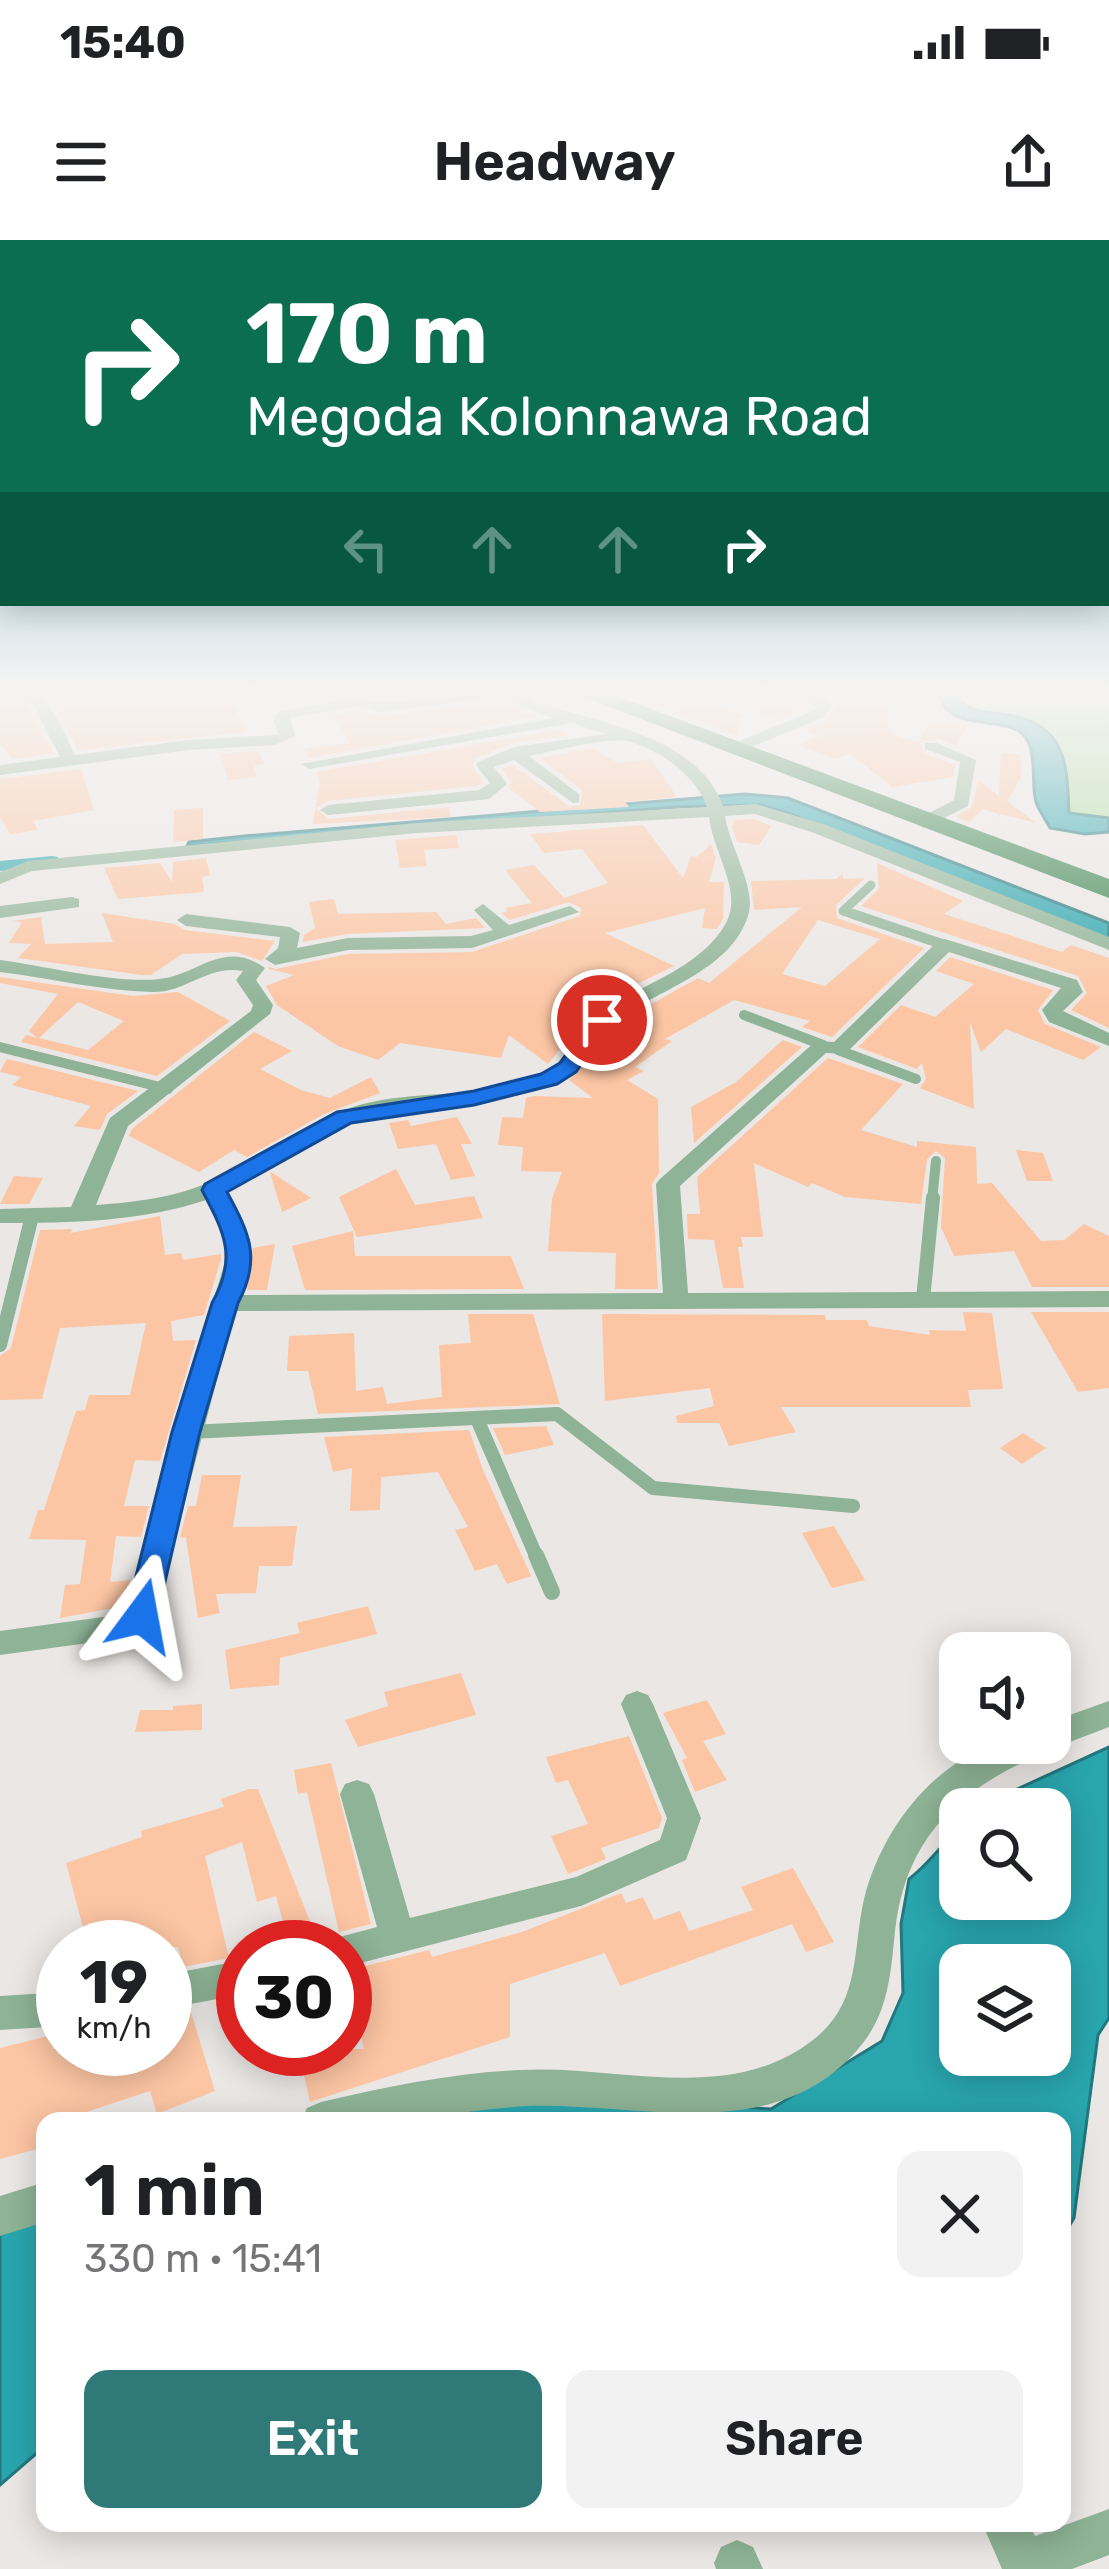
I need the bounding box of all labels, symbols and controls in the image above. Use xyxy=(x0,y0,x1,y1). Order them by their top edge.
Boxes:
text: 15:40 xyxy=(60,16,186,69)
icon: menu xyxy=(48,129,114,195)
icon: share xyxy=(995,129,1061,195)
text: Headway xyxy=(433,130,676,194)
text: 170 m xyxy=(246,284,488,384)
icon: right xyxy=(48,288,204,444)
text: Megoda Kolonnawa Road xyxy=(246,385,872,449)
icon: left xyxy=(333,516,399,582)
icon: ahead xyxy=(459,516,525,582)
icon: ahead xyxy=(585,516,651,582)
icon: right xyxy=(711,516,777,582)
pin xyxy=(551,969,653,1071)
icon: arrive xyxy=(569,987,635,1053)
position arrow xyxy=(79,1553,205,1679)
map controls xyxy=(939,1632,1071,2076)
button: sound xyxy=(939,1632,1071,1764)
button: search xyxy=(939,1788,1071,1920)
speed limit sign: 30 xyxy=(216,1920,372,2076)
button: layers xyxy=(939,1944,1071,2076)
text: 19 xyxy=(80,1947,148,2018)
text: km/h xyxy=(77,2010,151,2046)
text: 1 min xyxy=(84,2148,265,2233)
button: close xyxy=(897,2151,1023,2277)
text: 330 m · 15:41 xyxy=(84,2236,322,2282)
button: Exit xyxy=(84,2370,542,2508)
button: Share xyxy=(566,2370,1023,2508)

